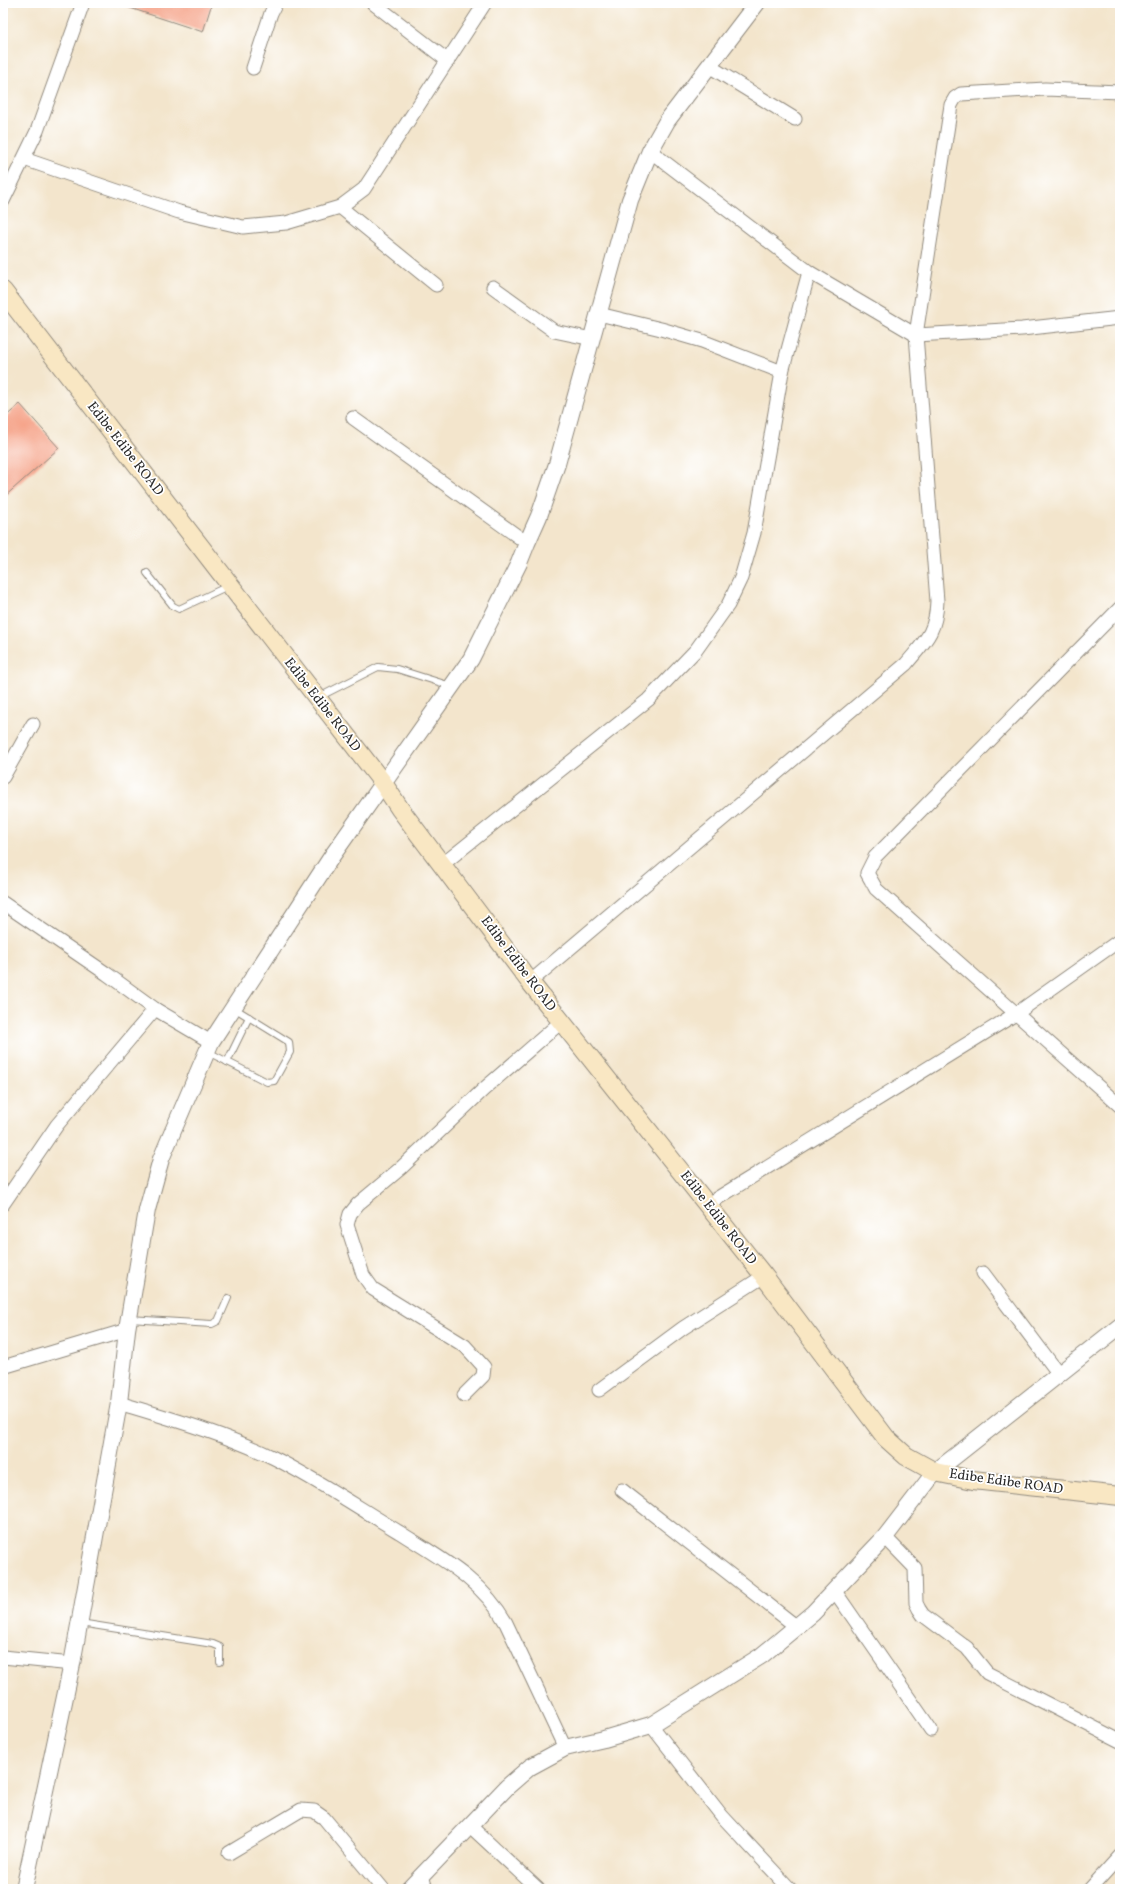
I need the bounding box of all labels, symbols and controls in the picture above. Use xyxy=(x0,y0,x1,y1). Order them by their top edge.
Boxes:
street label: Edibe Edibe ROAD xyxy=(82,398,168,500)
street label: Edibe Edibe ROAD xyxy=(279,654,365,756)
street label: Edibe Edibe ROAD xyxy=(476,912,560,1016)
street label: Edibe Edibe ROAD xyxy=(675,1167,761,1269)
street label: Edibe Edibe ROAD xyxy=(948,1465,1064,1499)

